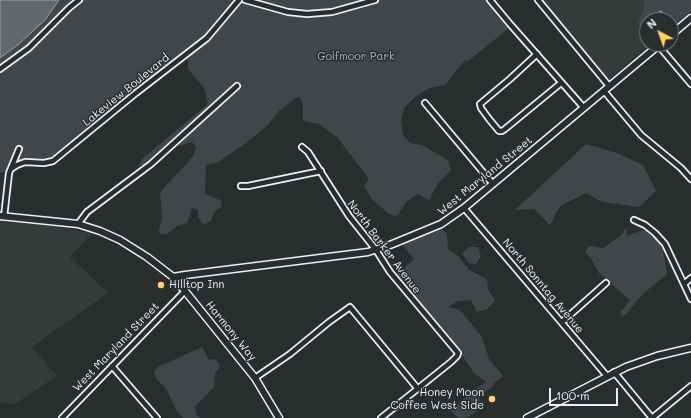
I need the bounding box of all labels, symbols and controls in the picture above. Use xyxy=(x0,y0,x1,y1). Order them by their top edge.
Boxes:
north arrow xyxy=(639,12,679,52)
text: N xyxy=(643,15,660,32)
park label: Golfmoor Park xyxy=(317,50,395,64)
street label: Lakeview Boulevard xyxy=(80,51,172,129)
street label: West Maryland Street xyxy=(435,134,535,218)
street label: North Barker Avenue xyxy=(345,198,423,296)
street label: North Sonntag Avenue xyxy=(500,236,586,336)
place label: Hilltop Inn xyxy=(169,278,224,292)
marker: Hilltop Inn xyxy=(156,280,166,290)
street label: Harmony Way xyxy=(203,298,259,364)
street label: West Maryland Street xyxy=(70,300,162,394)
scale bar xyxy=(551,380,620,406)
place label: Honey Moon Coffee West Side xyxy=(390,386,484,412)
text: 100 m xyxy=(556,387,590,403)
marker: Honey Moon Coffee West Side xyxy=(487,394,497,404)

